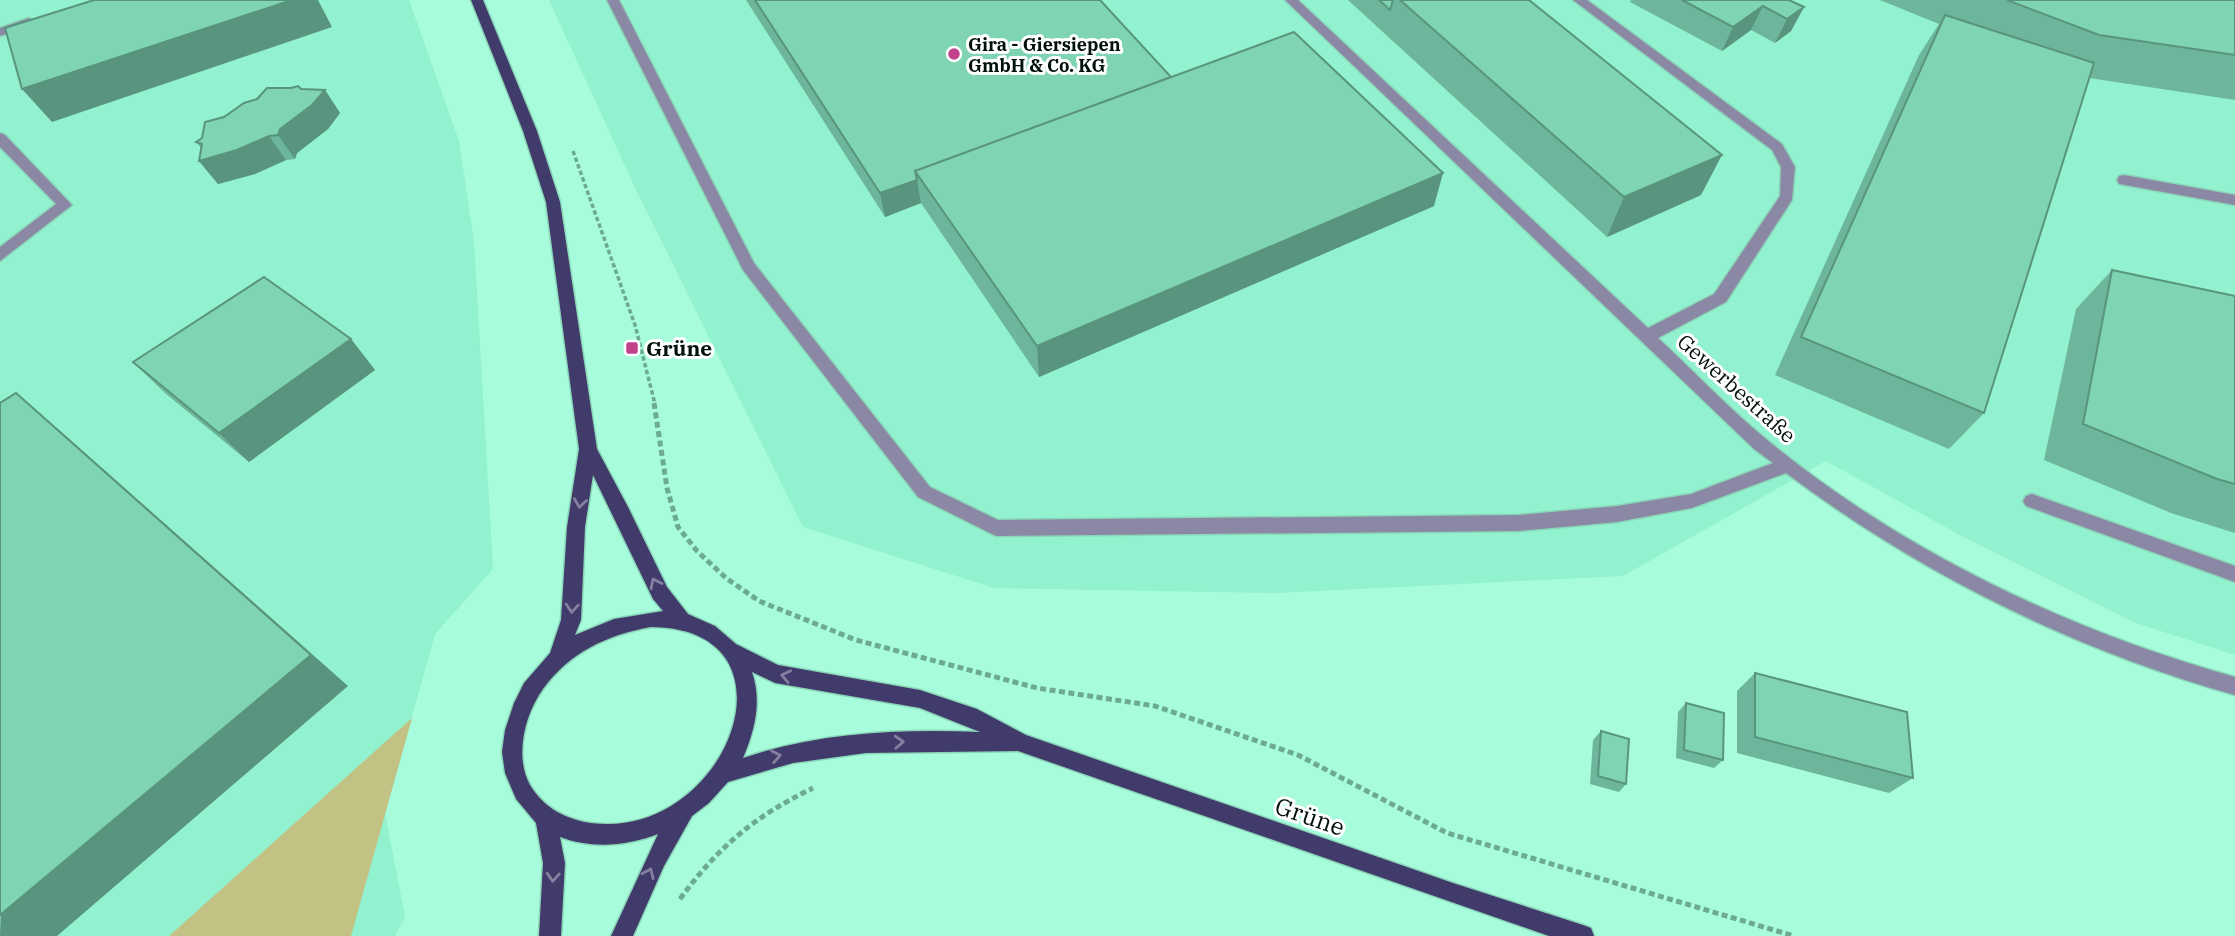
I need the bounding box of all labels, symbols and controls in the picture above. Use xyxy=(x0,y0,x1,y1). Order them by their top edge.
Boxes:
place label: Gira - Giersiepen GmbH & Co. KG xyxy=(968,33,1121,77)
marker: Gira - Giersiepen GmbH & Co. KG xyxy=(946,46,962,62)
street label: Gewerbestraße xyxy=(1672,327,1802,449)
place label: Grüne xyxy=(646,334,712,362)
marker: Grüne xyxy=(624,340,640,356)
one-way arrow xyxy=(572,497,587,509)
one-way arrow xyxy=(650,578,664,590)
one-way arrow xyxy=(564,603,579,614)
one-way arrow xyxy=(780,669,792,684)
one-way arrow xyxy=(894,735,905,750)
one-way arrow xyxy=(770,749,782,764)
street label: Grüne xyxy=(1271,789,1349,843)
one-way arrow xyxy=(641,868,655,880)
one-way arrow xyxy=(546,872,561,883)

